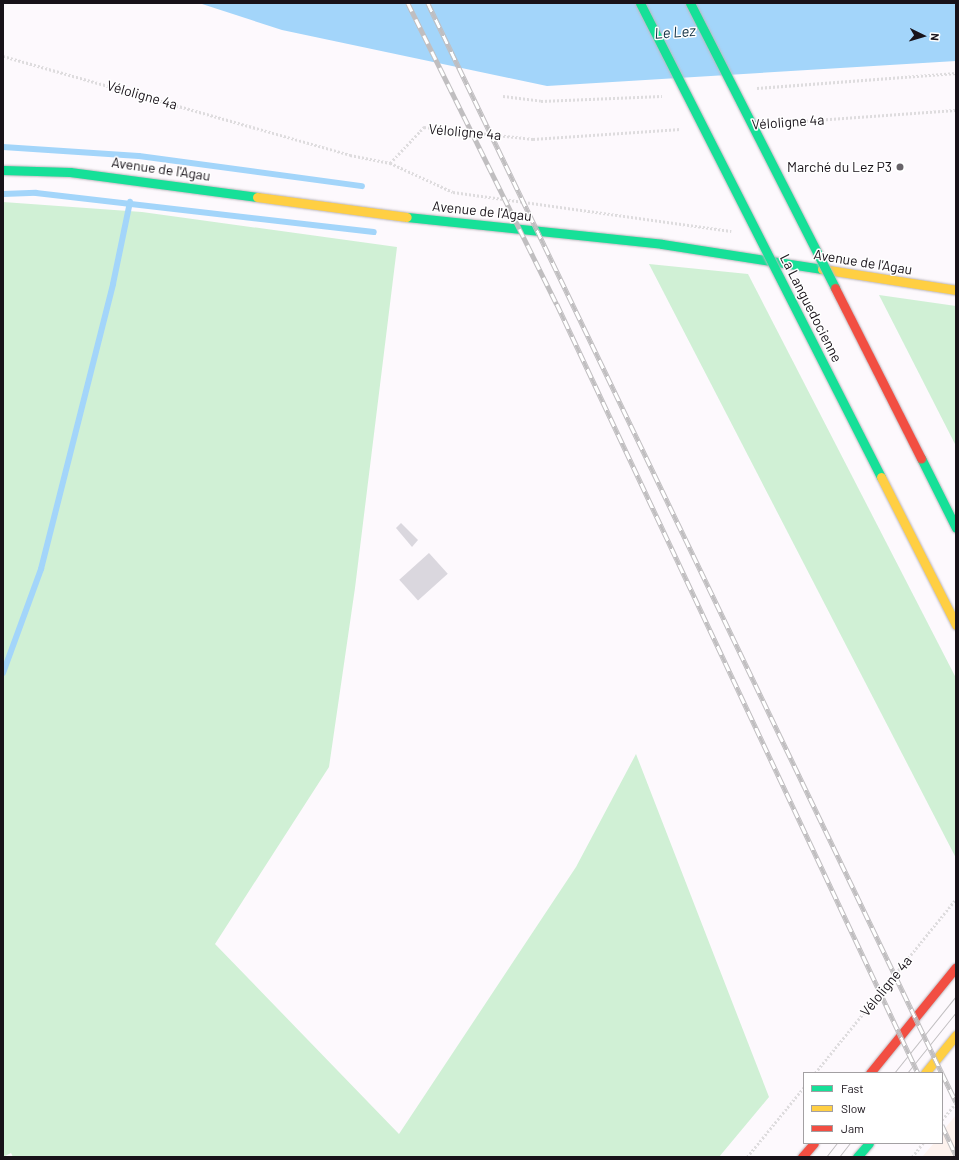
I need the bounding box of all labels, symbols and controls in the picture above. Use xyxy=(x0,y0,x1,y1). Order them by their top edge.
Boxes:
north arrow xyxy=(903,16,943,56)
water label: Le Lez xyxy=(654,22,696,42)
text: N xyxy=(929,33,942,41)
street label: Véloligne 4a xyxy=(105,77,179,113)
street label: Véloligne 4a xyxy=(751,111,825,133)
street label: Véloligne 4a xyxy=(428,120,502,144)
street label: Avenue de l'Agau xyxy=(110,154,212,184)
place label: Marché du Lez P3 xyxy=(787,159,892,175)
marker: Marché du Lez P3 xyxy=(895,162,905,172)
street label: Avenue de l'Agau xyxy=(432,197,532,225)
street label: Avenue de l'Agau xyxy=(812,246,914,278)
street label: La Languedocienne xyxy=(776,251,846,365)
street label: Véloligne 4a xyxy=(857,952,915,1020)
legend xyxy=(803,1072,943,1144)
text: Fast xyxy=(841,1081,864,1095)
text: Slow xyxy=(841,1101,866,1115)
text: Jam xyxy=(841,1121,864,1135)

